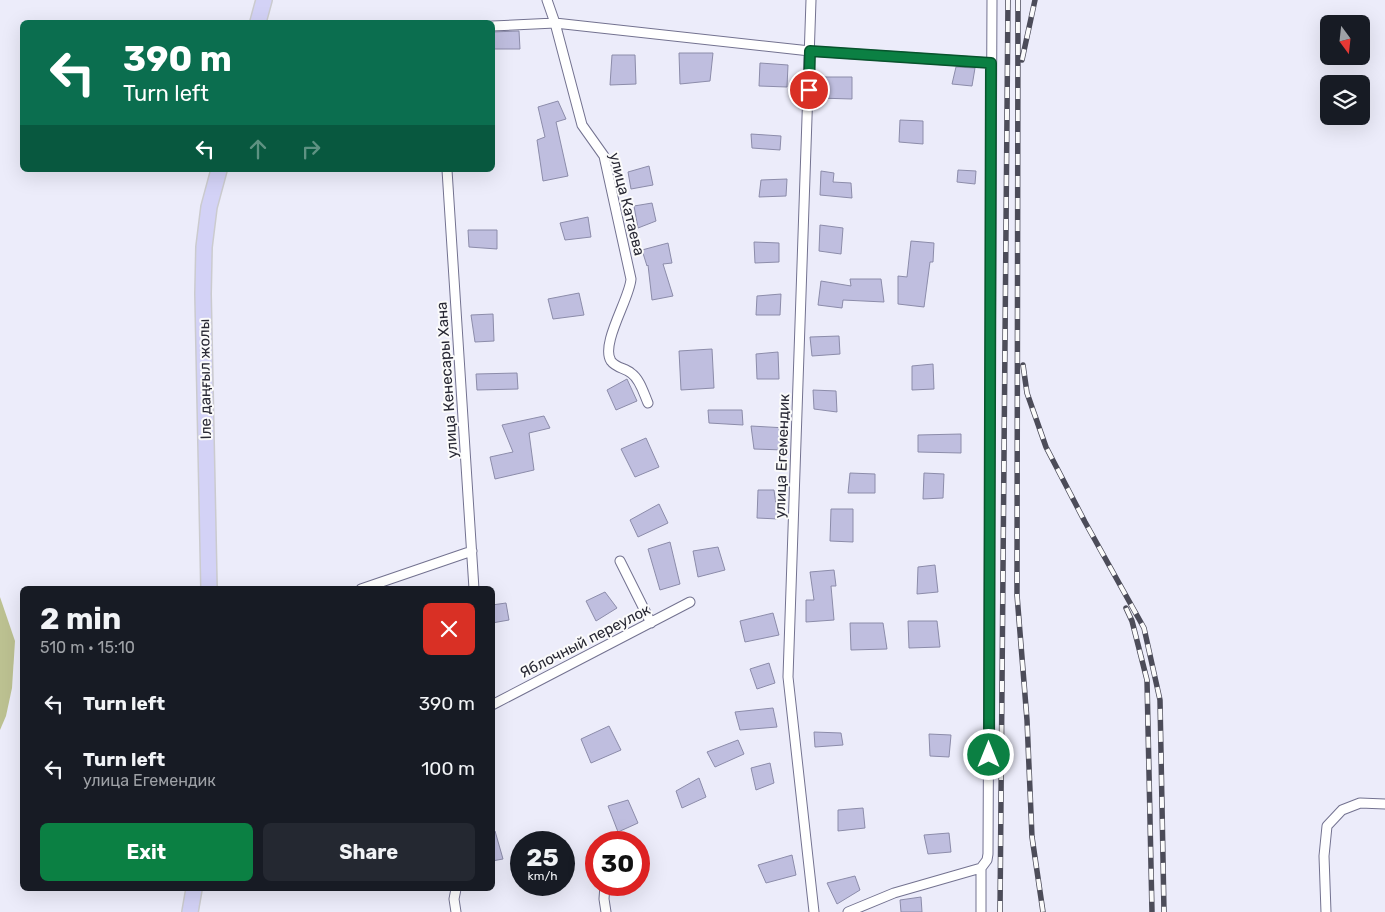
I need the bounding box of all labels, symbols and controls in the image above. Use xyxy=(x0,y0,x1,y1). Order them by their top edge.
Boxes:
north arrow xyxy=(1320,15,1370,65)
map controls xyxy=(1320,15,1370,125)
text: 390 m xyxy=(123,38,232,80)
icon: left xyxy=(40,40,105,105)
pin xyxy=(788,69,830,111)
button: layers xyxy=(1320,75,1370,125)
icon: arrive xyxy=(795,76,823,104)
text: Turn left xyxy=(123,80,209,107)
icon: left xyxy=(191,135,219,163)
icon: ahead xyxy=(244,135,272,163)
icon: right xyxy=(297,135,325,163)
street label: улица Катаева xyxy=(605,151,649,257)
street label: улица Кенесары Хана xyxy=(433,301,461,459)
street label: Іле даңғыл жолы xyxy=(195,319,215,439)
street label: улица Егемендик xyxy=(771,393,793,519)
street label: Яблочный переулок xyxy=(517,600,653,682)
text: 2 min xyxy=(40,601,121,637)
button: close xyxy=(423,603,475,655)
text: 510 m · 15:10 xyxy=(40,638,135,657)
icon: left xyxy=(40,690,68,718)
text: Turn left xyxy=(83,692,165,715)
text: 390 m xyxy=(419,692,475,715)
position arrow xyxy=(962,728,1014,780)
text: Turn left xyxy=(83,748,165,771)
icon: left xyxy=(40,755,68,783)
text: 100 m xyxy=(421,757,475,780)
text: улица Егемендик xyxy=(83,771,216,790)
button: Exit xyxy=(40,823,253,881)
button: Share xyxy=(263,823,475,881)
speed limit sign: 30 xyxy=(585,831,650,896)
text: 25 xyxy=(526,843,559,872)
text: km/h xyxy=(528,869,557,883)

